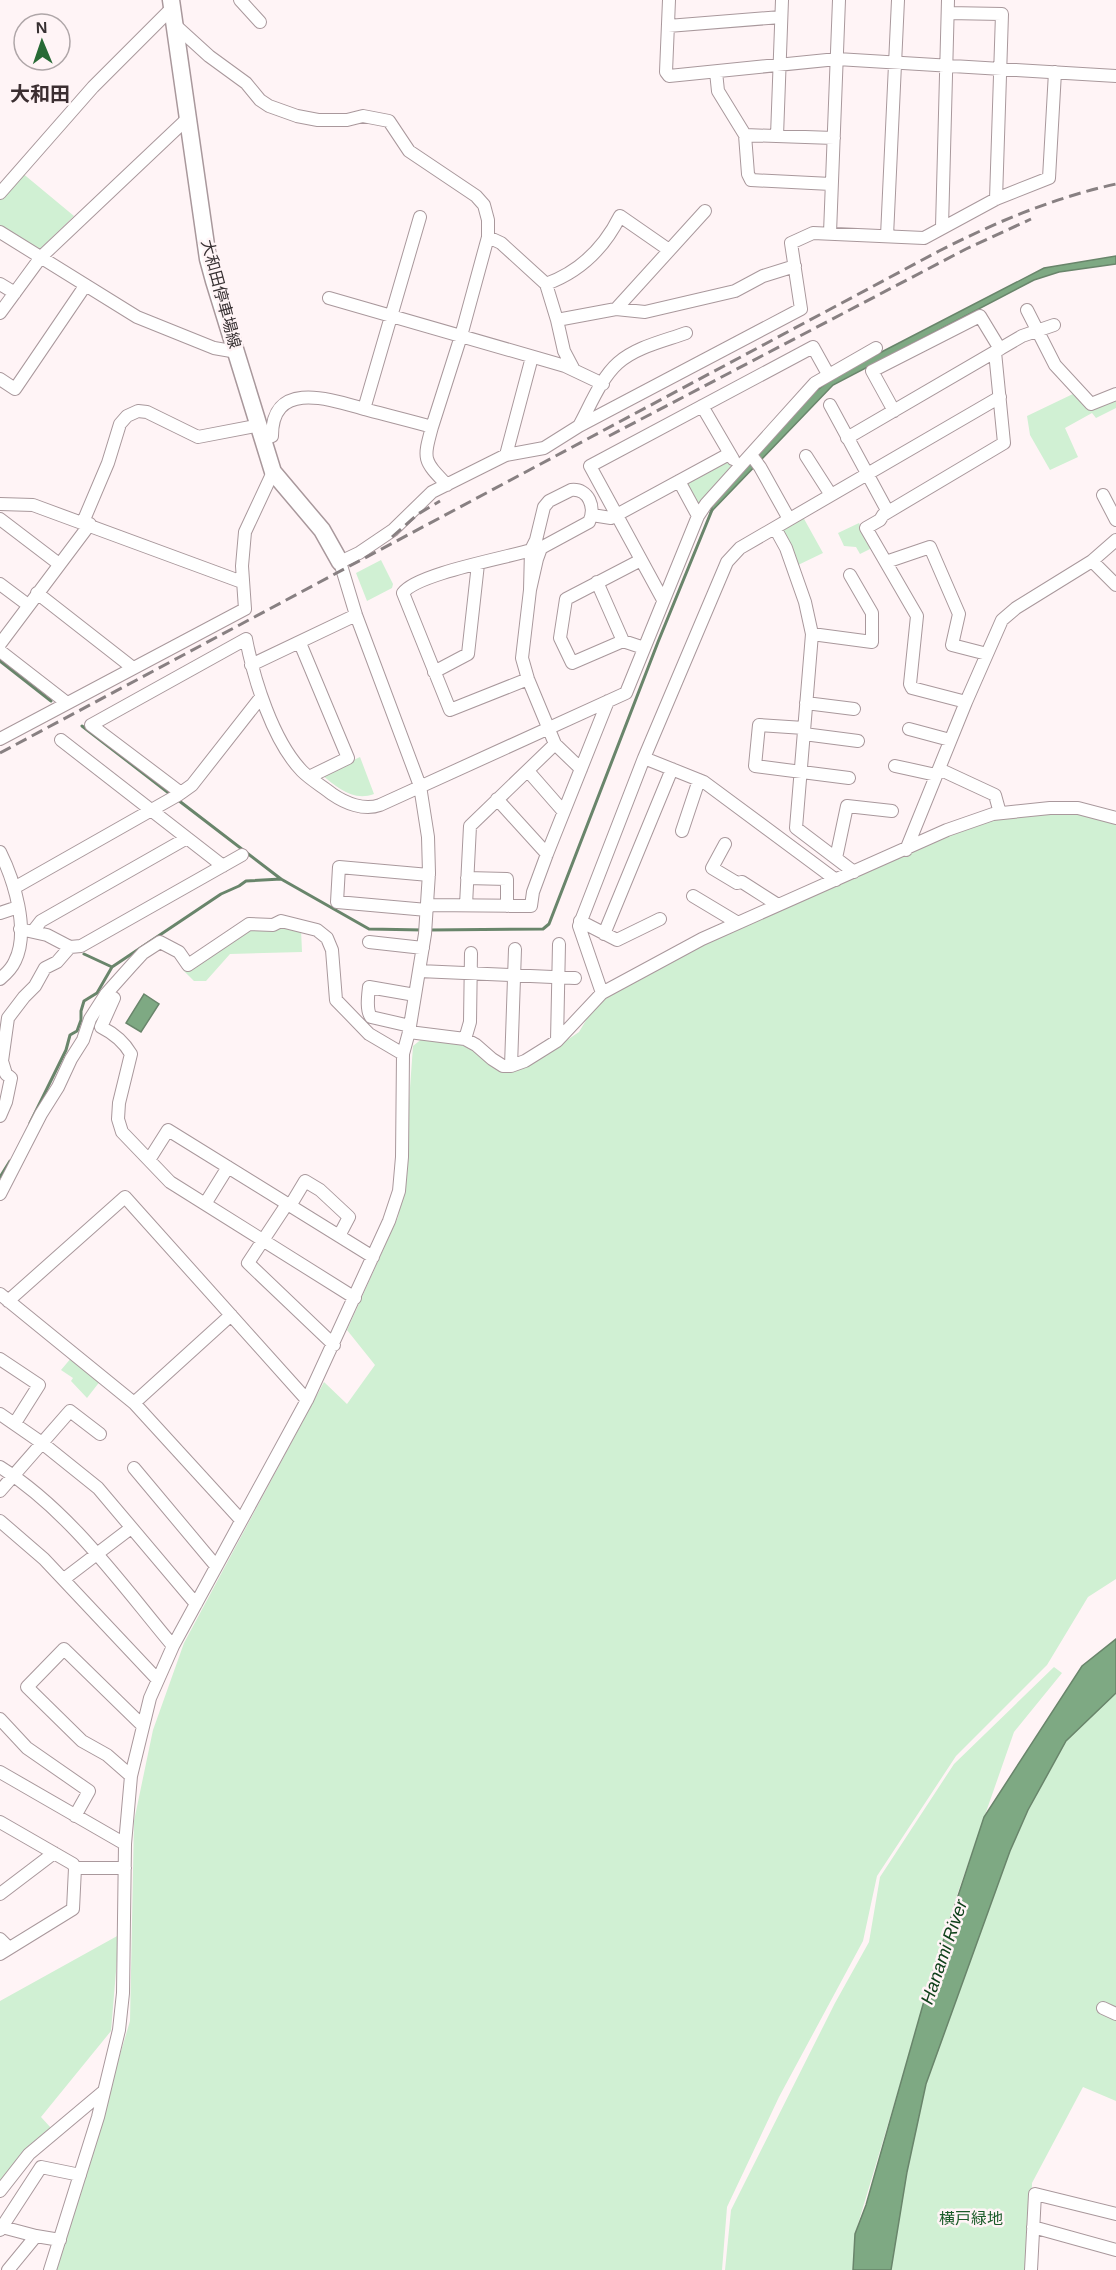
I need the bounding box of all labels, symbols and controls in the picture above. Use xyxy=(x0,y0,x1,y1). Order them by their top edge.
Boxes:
north arrow xyxy=(12,12,72,72)
text: N xyxy=(35,19,48,36)
district label: 大和田 xyxy=(10,83,70,105)
street label: 大和田停車場線 xyxy=(198,238,244,350)
water label: Hanami River xyxy=(917,1896,972,2007)
park label: 横戸緑地 xyxy=(939,2210,1003,2227)

